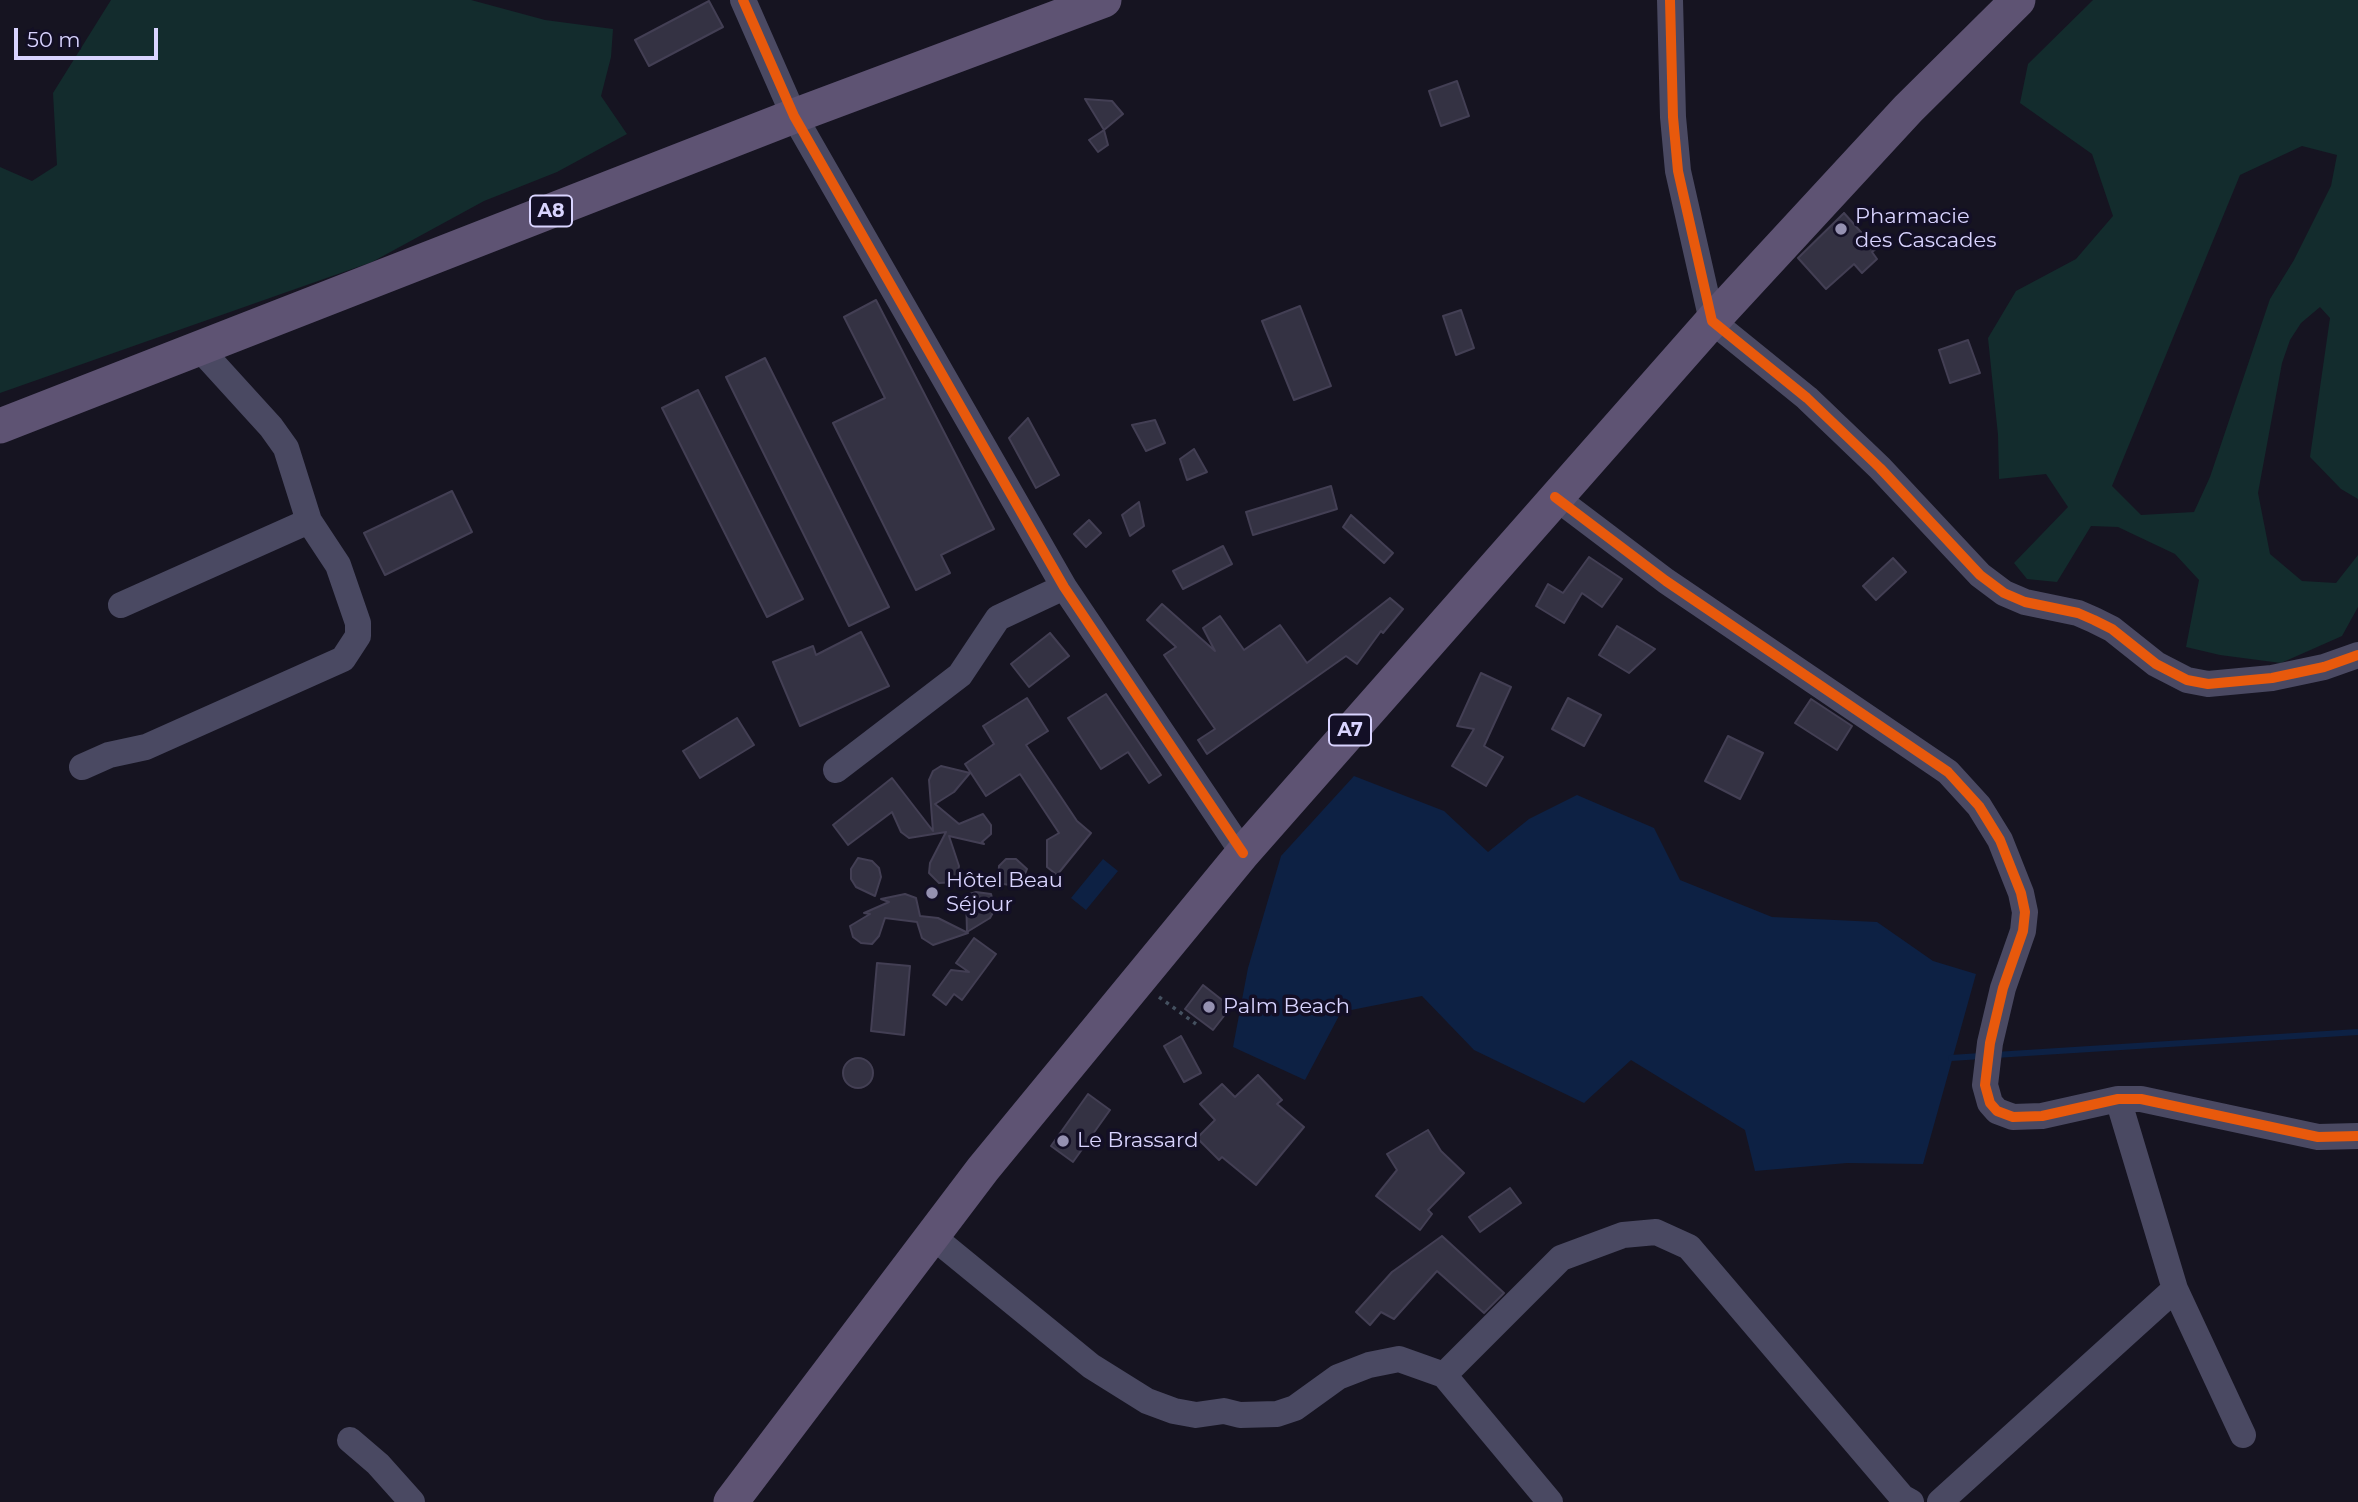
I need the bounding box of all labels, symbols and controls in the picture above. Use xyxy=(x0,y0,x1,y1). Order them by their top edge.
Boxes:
scale bar xyxy=(18,14,161,58)
text: 50 m xyxy=(27,27,81,52)
road number: A8 xyxy=(530,196,572,226)
place label: Pharmacie des Cascades xyxy=(1855,204,1996,254)
marker: Pharmacie des Cascades xyxy=(1833,221,1849,237)
road number: A7 xyxy=(1329,715,1371,746)
place label: Hôtel Beau Séjour xyxy=(946,868,1063,918)
marker: Hôtel Beau Séjour xyxy=(924,885,940,901)
place label: Palm Beach xyxy=(1223,994,1350,1020)
marker: Palm Beach xyxy=(1201,999,1217,1015)
place label: Le Brassard xyxy=(1077,1128,1198,1154)
marker: Le Brassard xyxy=(1055,1133,1071,1149)

